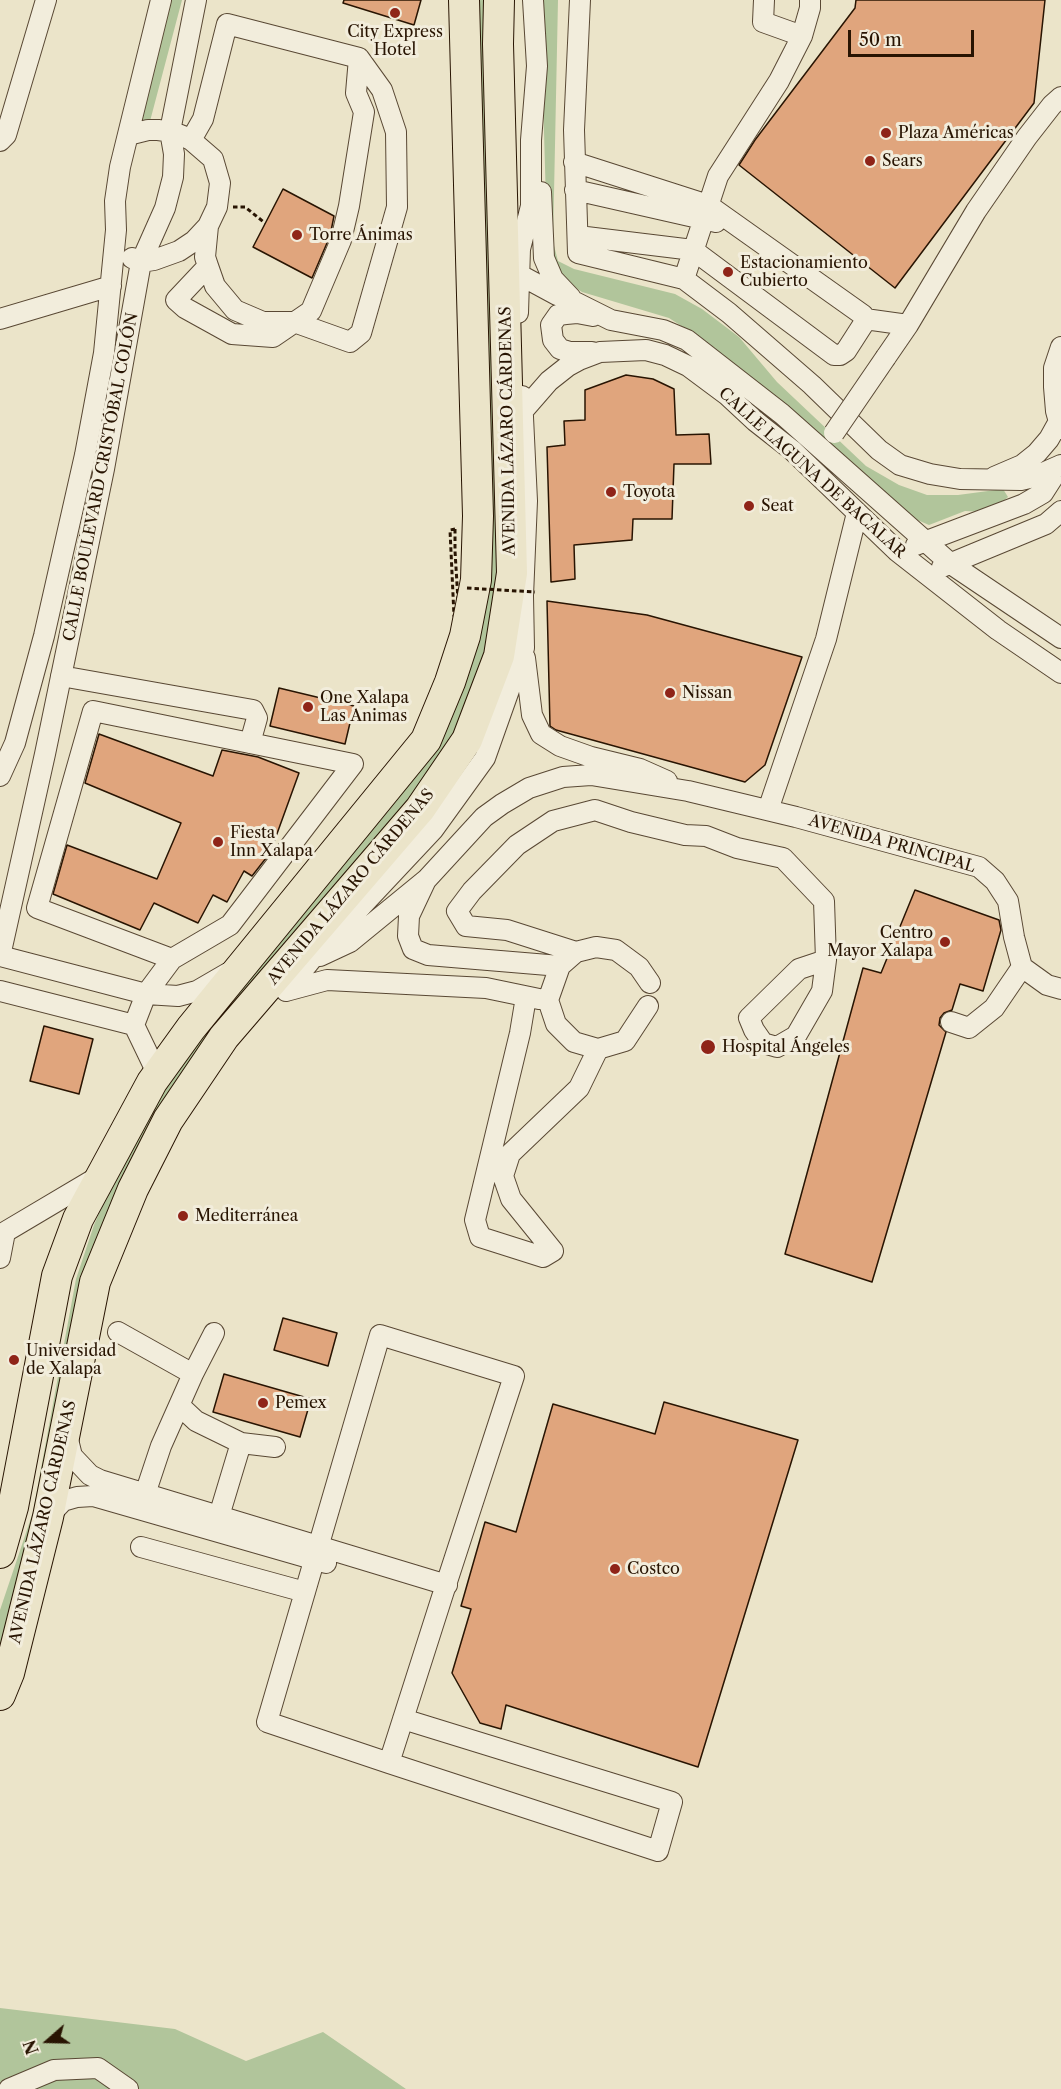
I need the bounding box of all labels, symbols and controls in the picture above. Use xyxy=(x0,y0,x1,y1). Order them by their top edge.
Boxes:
marker: City Express Hotel xyxy=(388,6,402,20)
scale bar xyxy=(851,18,977,56)
place label: City Express Hotel xyxy=(347,22,443,60)
text: 50 m xyxy=(859,29,902,51)
place label: Plaza Américas xyxy=(898,123,1014,143)
marker: Plaza Américas xyxy=(879,126,893,140)
place label: Sears xyxy=(882,151,923,171)
marker: Sears xyxy=(863,154,877,168)
place label: Torre Ánimas xyxy=(309,225,413,245)
marker: Torre Ánimas xyxy=(290,228,304,242)
place label: Estacionamiento Cubierto xyxy=(740,253,868,291)
marker: Estacionamiento Cubierto xyxy=(721,265,735,279)
street label: AVENIDA LÁZARO CÁRDENAS xyxy=(496,306,520,556)
street label: CALLE BOULEVARD CRISTÓBAL COLÓN xyxy=(60,311,142,643)
street label: CALLE LAGUNA DE BACALAR xyxy=(714,384,910,562)
place label: Toyota xyxy=(623,482,675,502)
marker: Toyota xyxy=(604,485,618,499)
place label: Seat xyxy=(761,496,794,516)
marker: Seat xyxy=(742,499,756,513)
place label: Nissan xyxy=(682,683,732,703)
marker: Nissan xyxy=(663,686,677,700)
place label: One Xalapa Las Animas xyxy=(320,688,409,726)
marker: One Xalapa Las Animas xyxy=(301,700,315,714)
street label: AVENIDA LÁZARO CÁRDENAS xyxy=(264,785,438,989)
street label: AVENIDA PRINCIPAL xyxy=(806,811,978,877)
place label: Fiesta Inn Xalapa xyxy=(230,823,313,861)
marker: Fiesta Inn Xalapa xyxy=(211,835,225,849)
place label: Centro Mayor Xalapa xyxy=(827,923,933,961)
marker: Centro Mayor Xalapa xyxy=(938,935,952,949)
place label: Hospital Ángeles xyxy=(722,1037,850,1057)
marker: Hospital Ángeles xyxy=(699,1038,717,1056)
place label: Mediterránea xyxy=(195,1206,298,1226)
marker: Mediterránea xyxy=(176,1209,190,1223)
place label: Universidad de Xalapa xyxy=(26,1341,116,1379)
marker: Universidad de Xalapa xyxy=(7,1353,21,1367)
place label: Pemex xyxy=(275,1393,327,1413)
marker: Pemex xyxy=(256,1396,270,1410)
street label: AVENIDA LÁZARO CÁRDENAS xyxy=(6,1398,80,1646)
place label: Costco xyxy=(627,1559,680,1579)
marker: Costco xyxy=(608,1562,622,1576)
north arrow xyxy=(18,2011,78,2071)
text: N xyxy=(19,2037,43,2057)

